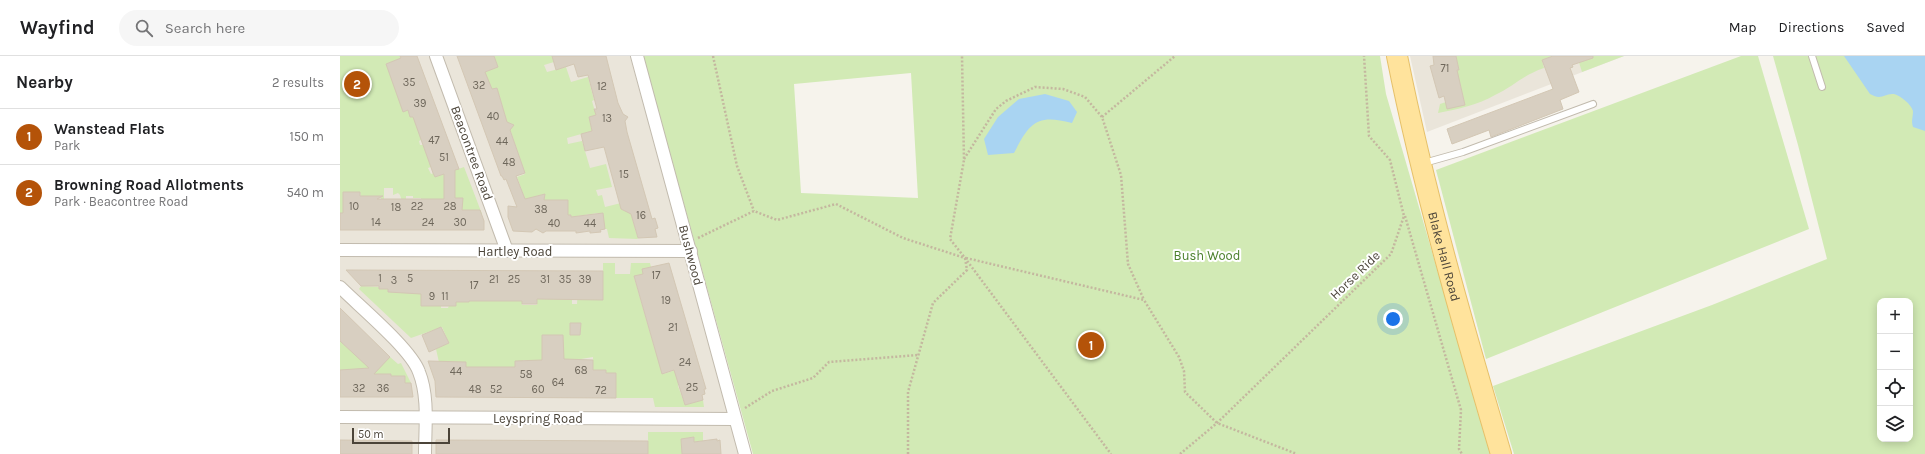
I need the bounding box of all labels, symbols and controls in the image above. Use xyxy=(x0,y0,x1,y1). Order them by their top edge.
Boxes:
search box xyxy=(119,10,399,46)
text: Wayfind xyxy=(20,17,95,39)
icon: search xyxy=(133,17,155,39)
text: Search here xyxy=(165,19,245,37)
text: Map xyxy=(1729,19,1757,36)
text: Directions xyxy=(1779,19,1844,36)
text: Saved xyxy=(1866,19,1905,36)
house number: 71 xyxy=(1441,62,1449,75)
pin: 2 xyxy=(344,69,370,99)
text: Nearby xyxy=(16,72,73,92)
text: 2 results xyxy=(272,75,324,90)
house number: 35 xyxy=(403,76,415,89)
house number: 32 xyxy=(473,79,485,92)
house number: 12 xyxy=(597,80,607,93)
house number: 39 xyxy=(414,97,426,110)
street label: Beacontree Road xyxy=(448,104,496,202)
house number: 40 xyxy=(487,110,499,123)
house number: 13 xyxy=(602,112,612,125)
text: Wanstead Flats xyxy=(54,120,165,138)
text: 1 xyxy=(27,129,31,144)
text: 150 m xyxy=(289,129,324,144)
house number: 47 xyxy=(428,134,440,147)
house number: 44 xyxy=(496,135,508,148)
text: Park xyxy=(54,138,80,153)
house number: 51 xyxy=(439,151,449,164)
house number: 48 xyxy=(503,156,516,169)
house number: 15 xyxy=(619,168,629,181)
text: Browning Road Allotments xyxy=(54,176,244,194)
text: 2 xyxy=(25,185,33,200)
text: 540 m xyxy=(286,185,324,200)
text: Park · Beacontree Road xyxy=(54,194,188,209)
house number: 10 xyxy=(349,200,359,213)
house number: 22 xyxy=(411,200,423,213)
house number: 28 xyxy=(443,200,457,213)
house number: 18 xyxy=(391,201,401,214)
house number: 38 xyxy=(534,203,548,216)
house number: 16 xyxy=(636,209,646,222)
street label: Blake Hall Road xyxy=(1426,210,1464,303)
house number: 14 xyxy=(371,216,381,229)
house number: 24 xyxy=(422,216,434,229)
house number: 30 xyxy=(453,216,467,229)
house number: 40 xyxy=(548,217,560,230)
house number: 44 xyxy=(584,217,596,230)
street label: Bushwood xyxy=(676,223,706,287)
street label: Hartley Road xyxy=(478,244,552,259)
street label: Horse Ride xyxy=(1327,247,1383,302)
park label: Bush Wood xyxy=(1174,248,1240,263)
house number: 17 xyxy=(652,269,660,282)
house number: 1 xyxy=(378,272,382,285)
house number: 5 xyxy=(407,272,413,285)
house number: 21 xyxy=(489,273,499,286)
house number: 25 xyxy=(508,273,520,286)
house number: 31 xyxy=(540,273,550,286)
house number: 35 xyxy=(559,273,571,286)
house number: 39 xyxy=(579,273,591,286)
house number: 3 xyxy=(391,274,397,287)
house number: 17 xyxy=(470,279,478,292)
house number: 9 xyxy=(429,290,435,303)
house number: 11 xyxy=(441,290,449,303)
house number: 19 xyxy=(661,294,671,307)
map controls xyxy=(1877,298,1913,442)
button: + xyxy=(1877,298,1913,334)
your location xyxy=(1383,309,1403,329)
house number: 21 xyxy=(668,321,678,334)
pin: 1 xyxy=(1078,330,1104,360)
button: − xyxy=(1877,334,1913,370)
house number: 24 xyxy=(679,356,691,369)
house number: 68 xyxy=(574,364,588,377)
house number: 44 xyxy=(450,365,462,378)
house number: 58 xyxy=(520,368,533,381)
button: locate xyxy=(1877,370,1913,406)
house number: 64 xyxy=(552,376,564,389)
house number: 25 xyxy=(686,381,698,394)
house number: 32 xyxy=(353,382,365,395)
house number: 36 xyxy=(377,382,389,395)
house number: 48 xyxy=(469,383,482,396)
house number: 52 xyxy=(490,383,502,396)
house number: 60 xyxy=(532,383,544,396)
house number: 72 xyxy=(595,384,607,397)
button: layers xyxy=(1877,406,1913,442)
street label: Leyspring Road xyxy=(493,411,583,426)
scale bar xyxy=(352,426,450,445)
text: 50 m xyxy=(358,428,384,441)

